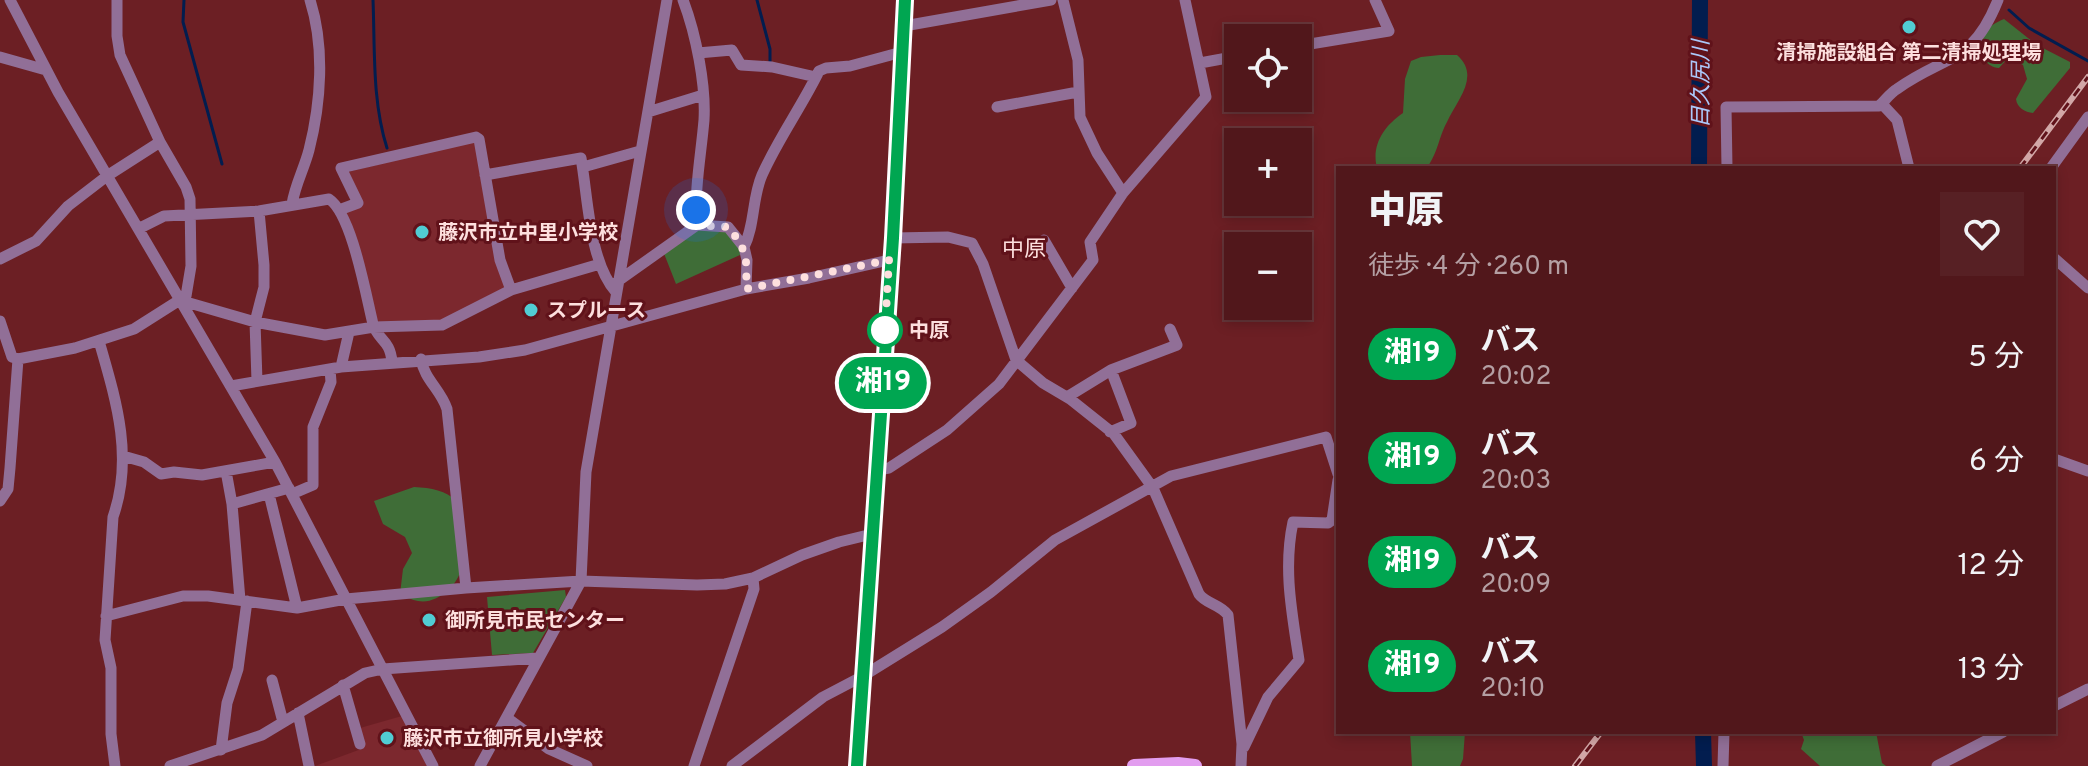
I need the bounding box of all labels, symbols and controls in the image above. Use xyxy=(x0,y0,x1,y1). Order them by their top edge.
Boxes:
marker: 清掃施設組合 第二清掃処理場 xyxy=(1900,18,1918,36)
map controls xyxy=(1224,24,1312,320)
button: locate xyxy=(1224,24,1312,112)
water label: 目久尻川 xyxy=(1689,38,1716,128)
place label: 清掃施設組合 第二清掃処理場 xyxy=(1777,41,2042,67)
button: + xyxy=(1224,128,1312,216)
text: 中原 xyxy=(1368,189,1444,238)
your location xyxy=(676,190,716,230)
button: heart xyxy=(1940,192,2024,276)
place label: 藤沢市立中里小学校 xyxy=(438,221,618,247)
marker: 藤沢市立中里小学校 xyxy=(413,223,431,241)
button: − xyxy=(1224,232,1312,320)
district label: 中原 xyxy=(1002,237,1046,264)
text: 徒歩 · 4 分 · 260 m xyxy=(1368,251,1569,284)
place label: スプルース xyxy=(547,299,646,325)
marker: スプルース xyxy=(522,301,540,319)
marker: 中原 xyxy=(868,313,902,347)
place label: 中原 xyxy=(909,319,949,345)
text: バス xyxy=(1480,324,1540,361)
text: 湘19 xyxy=(1384,336,1440,372)
text: 5 分 xyxy=(1968,340,2024,377)
line badge: 湘19 xyxy=(837,357,929,409)
text: 20:02 xyxy=(1480,361,1551,394)
text: 湘19 xyxy=(855,365,911,401)
text: バス xyxy=(1480,428,1540,465)
text: 湘19 xyxy=(1384,440,1440,476)
text: 6 分 xyxy=(1969,444,2024,481)
text: 20:03 xyxy=(1480,465,1551,498)
text: バス xyxy=(1480,532,1540,569)
text: 湘19 xyxy=(1384,544,1440,580)
text: 12 分 xyxy=(1957,548,2024,585)
text: 20:09 xyxy=(1480,569,1551,602)
place label: 御所見市民センター xyxy=(445,609,625,635)
marker: 御所見市民センター xyxy=(420,611,438,629)
text: バス xyxy=(1480,636,1540,673)
text: 湘19 xyxy=(1384,648,1440,684)
text: 13 分 xyxy=(1958,652,2024,689)
text: 20:10 xyxy=(1480,673,1545,706)
place label: 藤沢市立御所見小学校 xyxy=(403,727,603,753)
marker: 藤沢市立御所見小学校 xyxy=(378,729,396,747)

